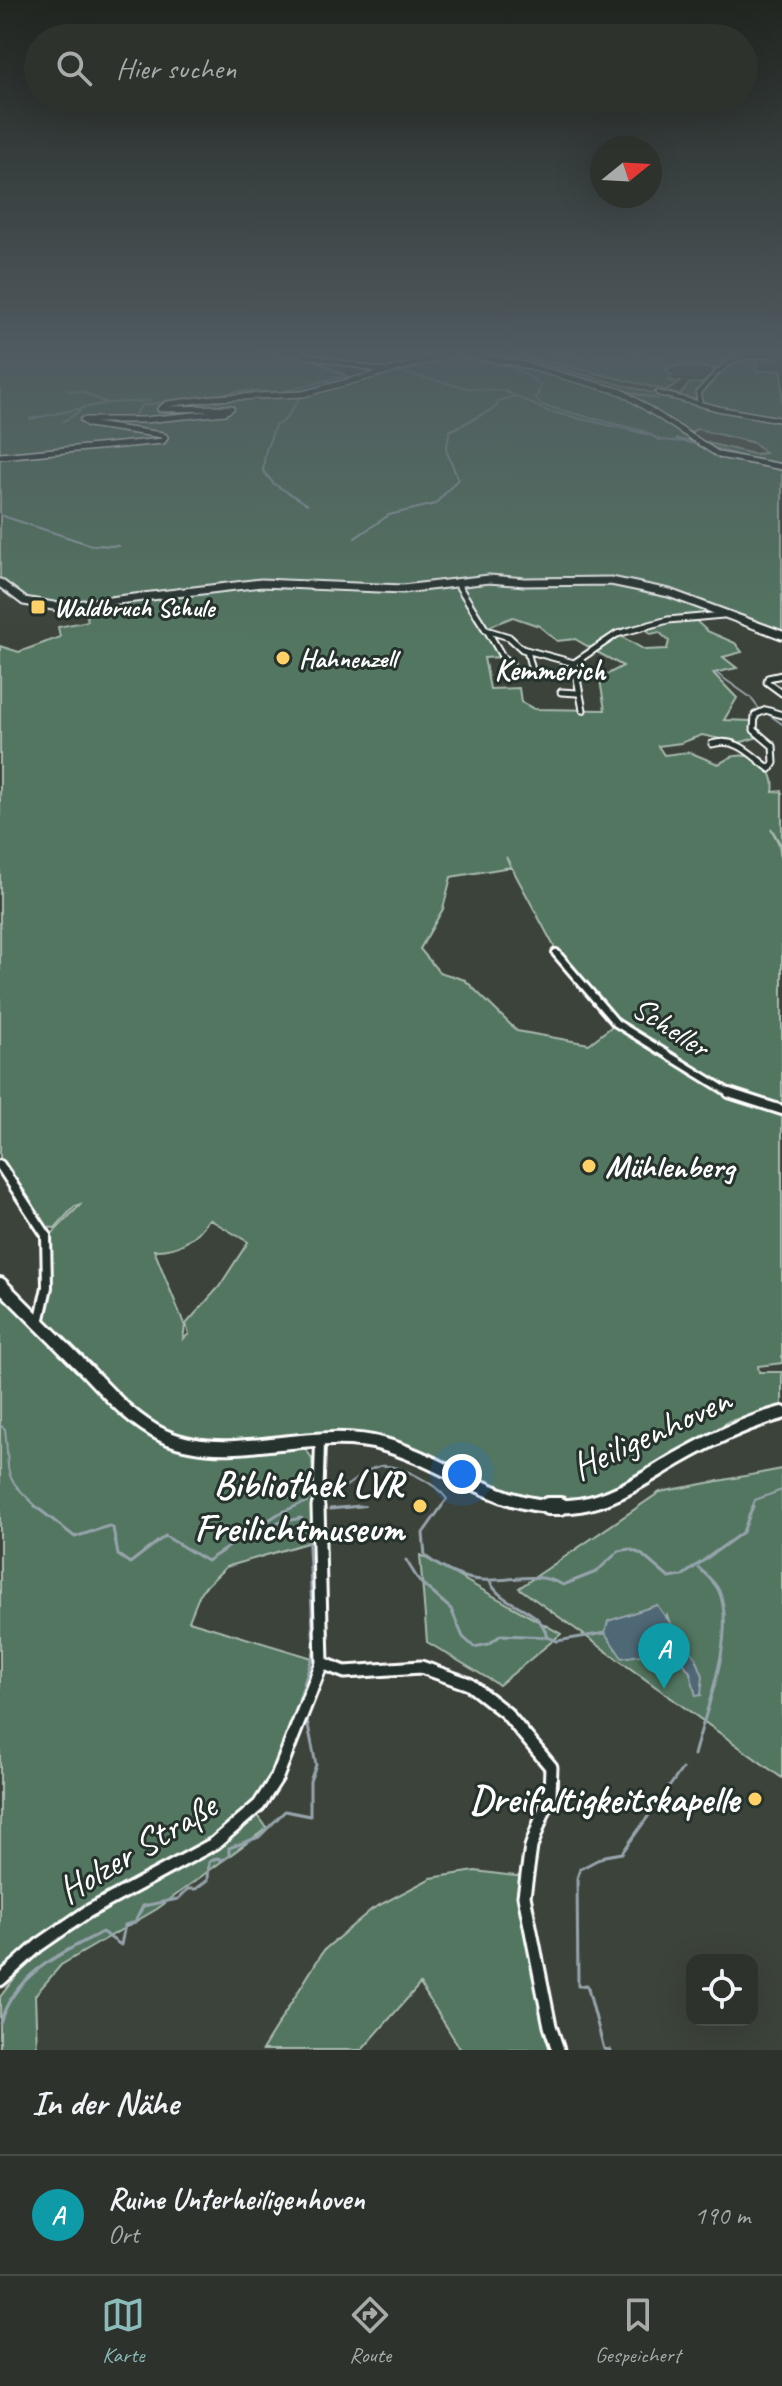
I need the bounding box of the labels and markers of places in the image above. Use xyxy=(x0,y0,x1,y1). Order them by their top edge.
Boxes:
place label: Waldbruch Schule xyxy=(54,591,217,624)
marker: Waldbruch Schule xyxy=(29,598,47,616)
place label: Hahnenzell xyxy=(299,642,402,675)
marker: Hahnenzell xyxy=(274,649,292,667)
place label: Mühlenberg xyxy=(605,1146,737,1187)
marker: Mühlenberg xyxy=(580,1157,598,1175)
place label: Bibliothek LVR Freilichtmuseum xyxy=(195,1461,407,1552)
marker: Bibliothek LVR Freilichtmuseum xyxy=(411,1497,429,1515)
pin: A xyxy=(638,1623,690,1689)
place label: Dreifaltigkeitskapelle xyxy=(470,1776,742,1823)
marker: Dreifaltigkeitskapelle xyxy=(746,1790,764,1808)

